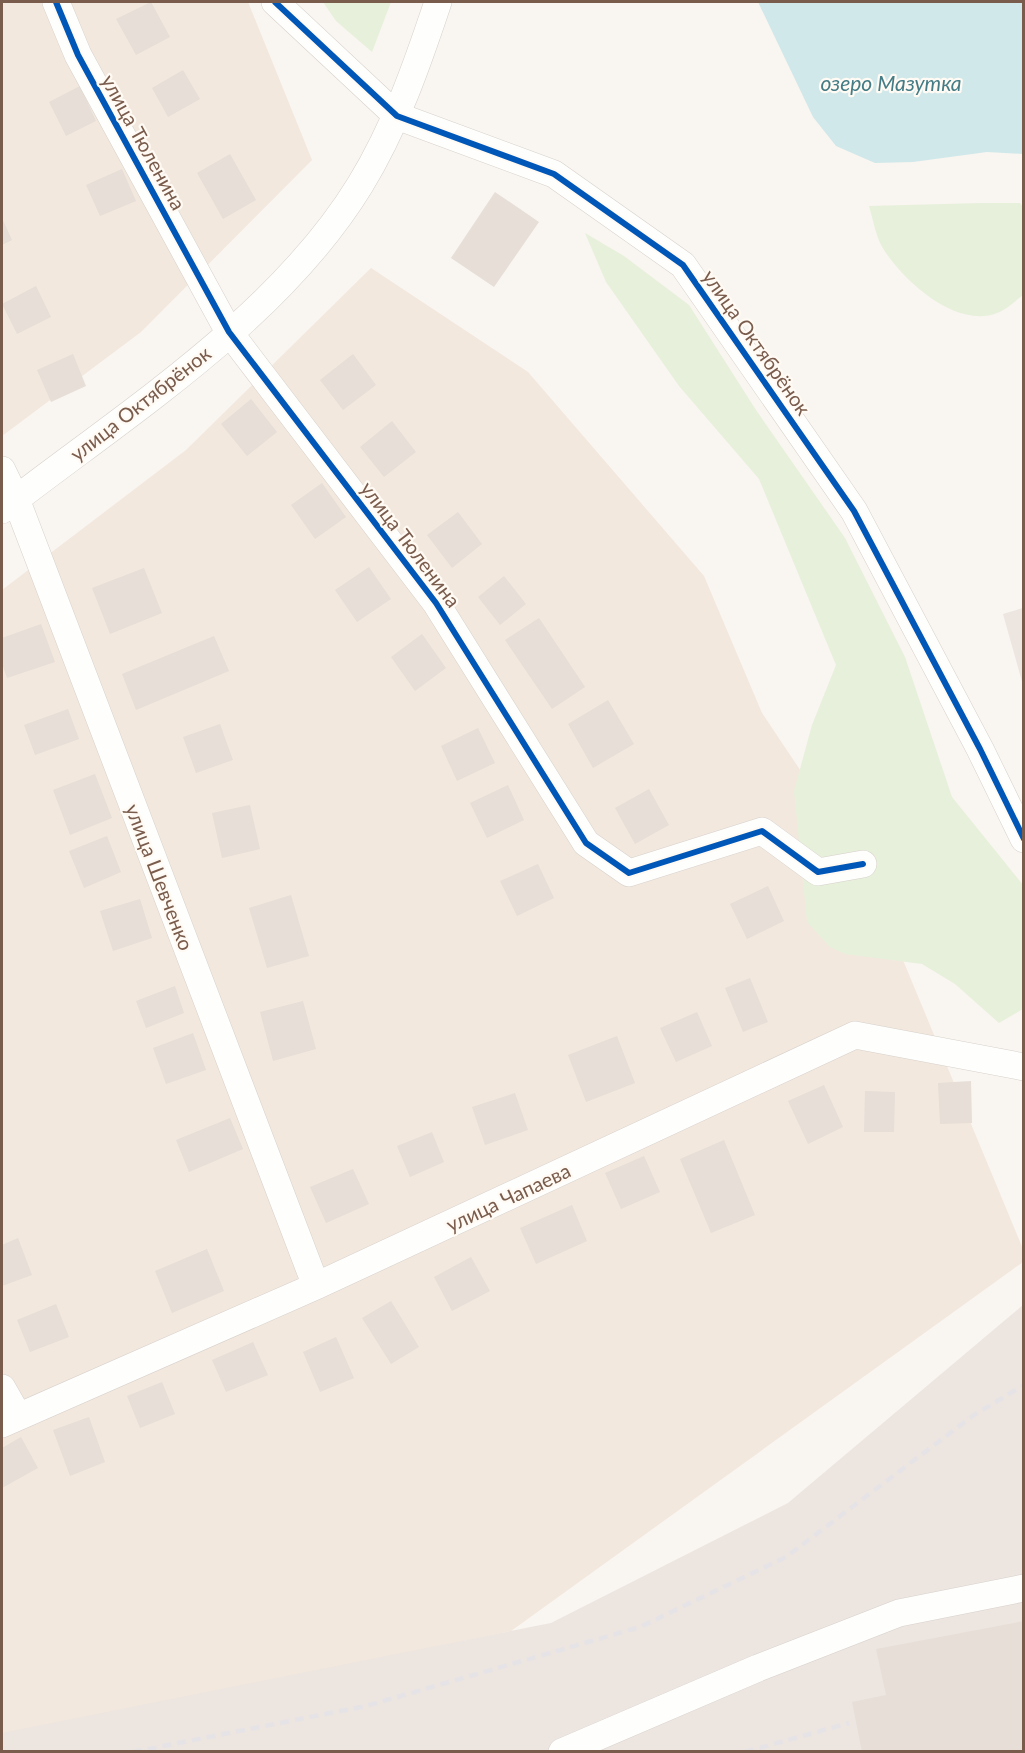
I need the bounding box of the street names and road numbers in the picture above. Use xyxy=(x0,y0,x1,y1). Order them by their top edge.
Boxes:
street label: улица Тюленина xyxy=(97,70,191,214)
street label: улица Октябрёнок xyxy=(698,265,816,420)
street label: улица Октябрёнок xyxy=(65,340,216,465)
street label: улица Тюленина xyxy=(356,476,466,612)
street label: улица Шевченко xyxy=(121,800,199,954)
street label: улица Чапаева xyxy=(442,1158,574,1236)

